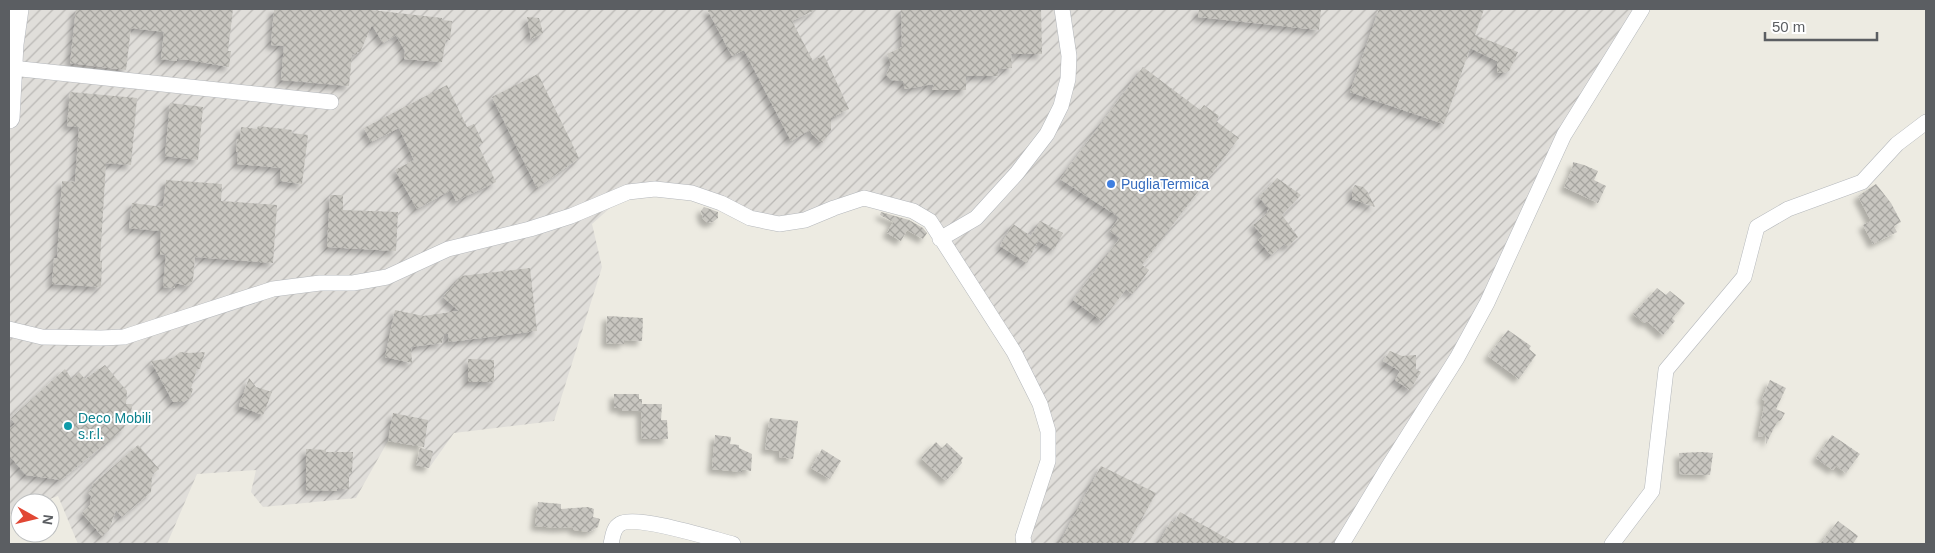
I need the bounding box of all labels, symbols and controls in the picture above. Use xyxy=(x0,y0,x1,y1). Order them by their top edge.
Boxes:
scale bar xyxy=(1765,10,1878,42)
text: 50 m xyxy=(1772,18,1805,35)
place label: PugliaTermica xyxy=(1121,176,1209,192)
marker: PugliaTermica xyxy=(1105,178,1117,190)
place label: Deco Mobili s.r.l. xyxy=(78,410,151,442)
marker: Deco Mobili s.r.l. xyxy=(62,420,74,432)
north arrow xyxy=(10,493,60,543)
text: N xyxy=(39,514,57,526)

